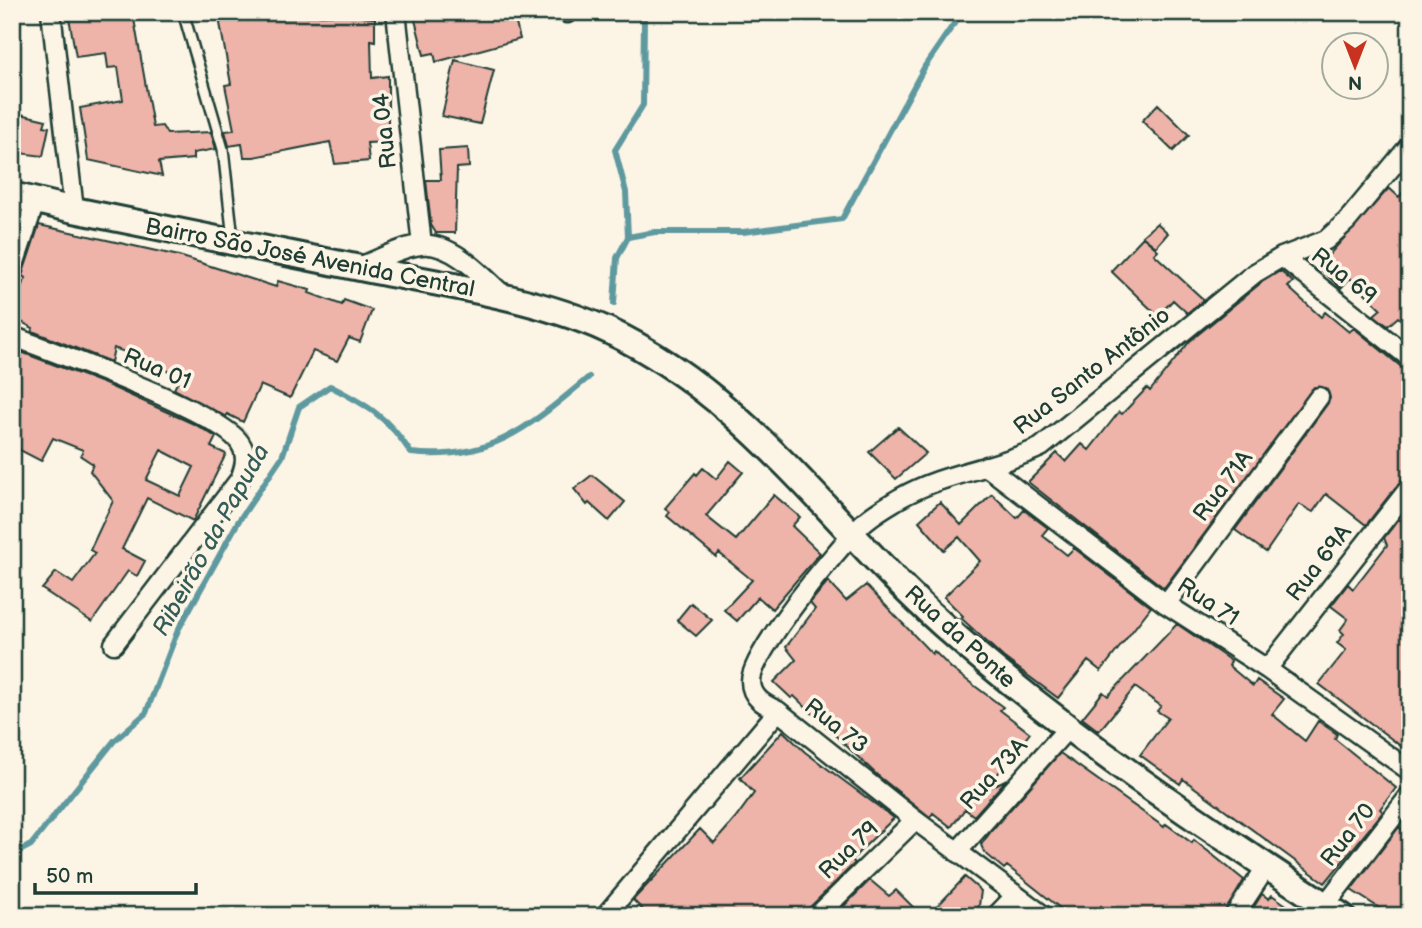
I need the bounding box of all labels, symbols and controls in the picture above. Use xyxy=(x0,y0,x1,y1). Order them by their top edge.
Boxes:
north arrow xyxy=(1320,32,1390,102)
text: N xyxy=(1348,70,1362,93)
street label: Rua 04 xyxy=(367,92,403,170)
street label: Bairro São José Avenida Central xyxy=(143,212,477,304)
street label: Rua 69 xyxy=(1306,242,1382,310)
street label: Rua Santo Antônio xyxy=(1008,301,1176,441)
street label: Rua 01 xyxy=(119,342,195,396)
water label: Ribeirão da Papuda xyxy=(146,439,276,641)
street label: Rua 71A xyxy=(1187,444,1259,527)
street label: Rua 69A xyxy=(1280,518,1358,607)
street label: Rua 71 xyxy=(1172,572,1244,632)
street label: Rua da Ponte xyxy=(898,580,1022,694)
street label: Rua 73 xyxy=(799,692,873,760)
street label: Rua 73A xyxy=(954,732,1034,816)
street label: Rua 70 xyxy=(1315,798,1381,872)
street label: Rua 79 xyxy=(813,815,885,885)
scale bar xyxy=(35,851,196,895)
text: 50 m xyxy=(46,864,93,889)

